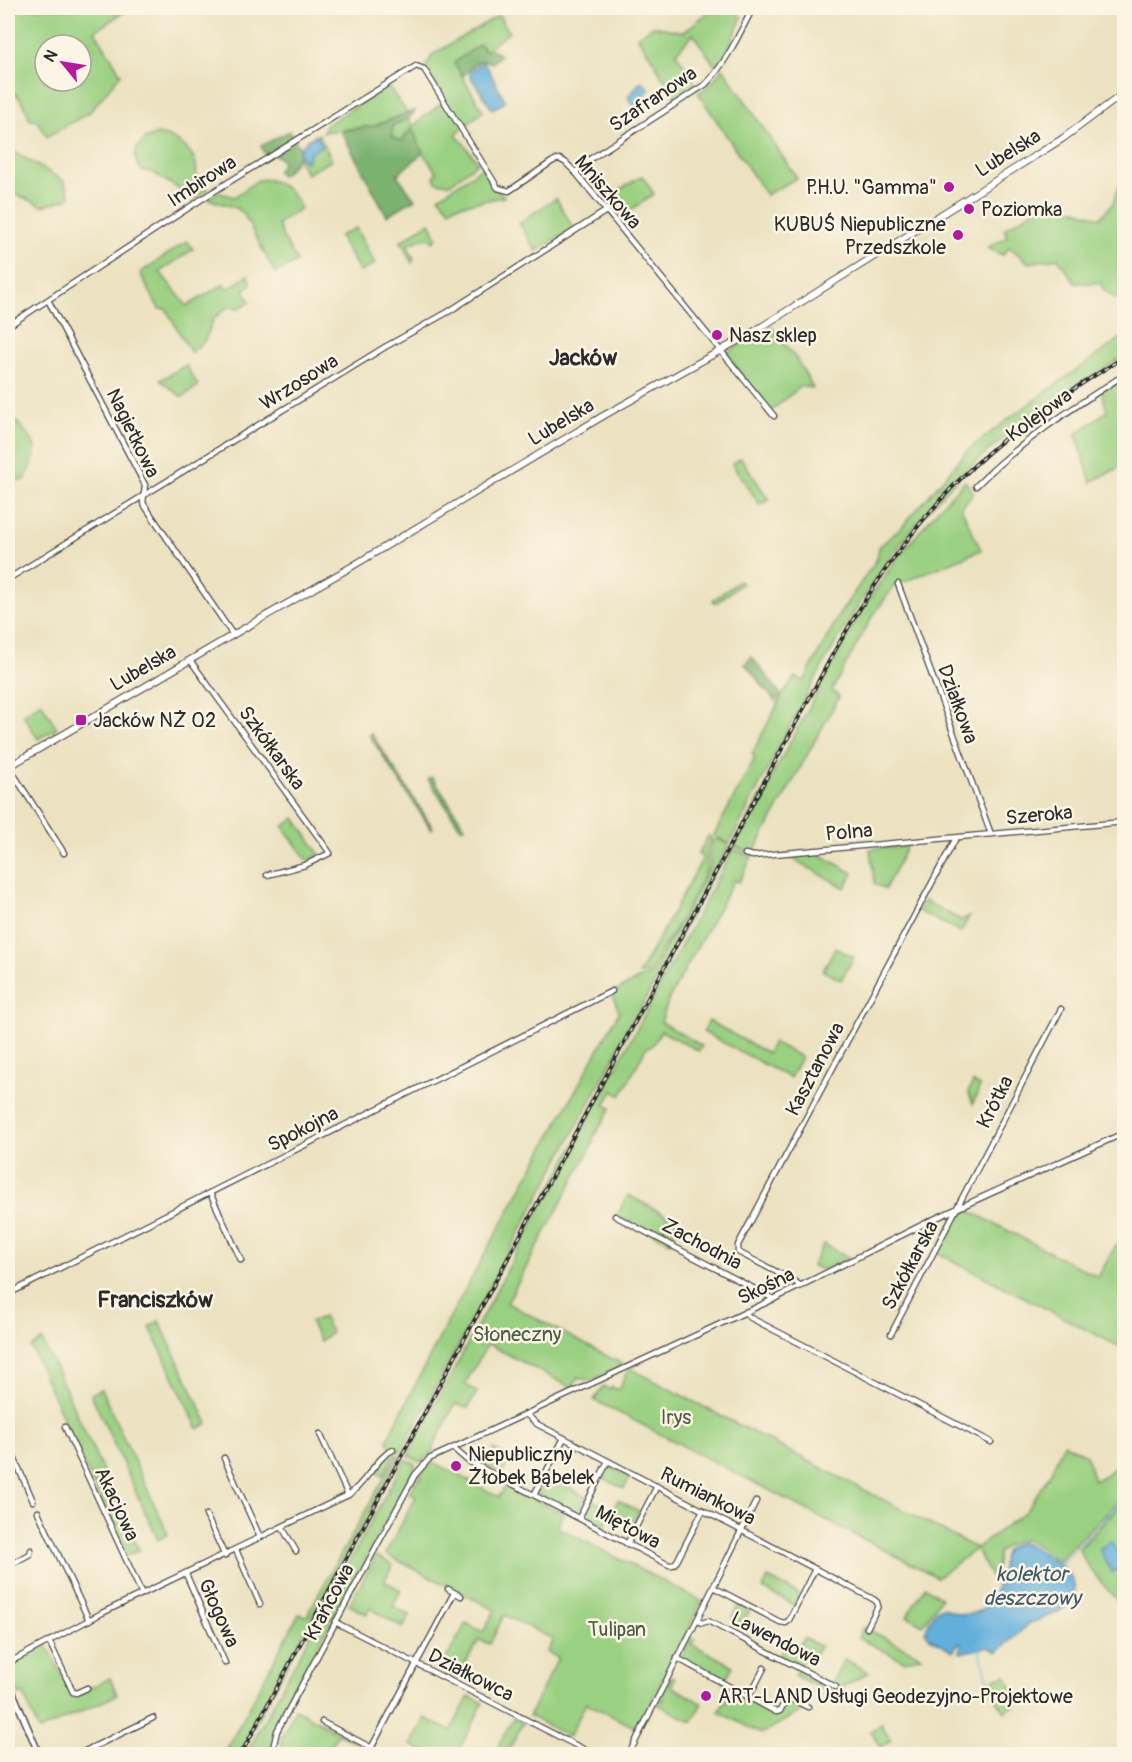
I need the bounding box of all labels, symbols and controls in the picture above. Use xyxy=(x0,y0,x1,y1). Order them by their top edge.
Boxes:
north arrow xyxy=(33,33,93,93)
text: N xyxy=(40,46,62,66)
street label: Szafranowa xyxy=(604,61,702,137)
street label: Lubelska xyxy=(971,123,1045,183)
street label: Imbirowa xyxy=(163,150,241,212)
street label: Mniszkowa xyxy=(569,150,647,234)
place label: P.H.U. "Gamma" xyxy=(806,175,937,200)
marker: P.H.U. "Gamma" xyxy=(942,180,956,194)
place label: Poziomka xyxy=(981,197,1062,222)
marker: Poziomka xyxy=(962,202,976,216)
place label: KUBUŚ Niepubliczne Przedszkole xyxy=(774,212,946,260)
marker: KUBUŚ Niepubliczne Przedszkole xyxy=(951,228,965,242)
place label: Nasz sklep xyxy=(729,323,817,348)
marker: Nasz sklep xyxy=(710,328,724,342)
district label: Jacków xyxy=(549,344,617,372)
street label: Wrzosowa xyxy=(255,348,343,416)
street label: Kolejowa xyxy=(1001,383,1077,447)
street label: Nagietkowa xyxy=(101,384,165,482)
street label: Lubelska xyxy=(524,393,598,451)
street label: Lubelska xyxy=(105,639,181,697)
street label: Działkowa xyxy=(932,661,984,747)
street label: Szkółkarska xyxy=(233,701,311,795)
place label: Jacków NŻ 02 xyxy=(93,708,216,733)
marker: Jacków NŻ 02 xyxy=(74,713,88,727)
street label: Szeroka xyxy=(1005,800,1073,830)
street label: Polna xyxy=(824,817,874,847)
street label: Kasztanowa xyxy=(780,1018,850,1120)
street label: Krótka xyxy=(971,1071,1019,1133)
street label: Spokojna xyxy=(263,1101,343,1157)
street label: Zachodnia xyxy=(658,1212,746,1276)
street label: Szkółkarska xyxy=(876,1216,944,1314)
street label: Skośna xyxy=(733,1262,799,1310)
district label: Franciszków xyxy=(97,1286,213,1314)
park label: Słoneczny xyxy=(473,1322,562,1347)
park label: Irys xyxy=(661,1405,691,1430)
place label: Niepubliczny Żłobek Bąbelek xyxy=(468,1442,595,1490)
marker: Niepubliczny Żłobek Bąbelek xyxy=(449,1459,463,1473)
street label: Rumiankowa xyxy=(656,1461,760,1531)
street label: Akacjowa xyxy=(89,1463,145,1545)
street label: Miętowa xyxy=(591,1500,665,1554)
street label: Krańcowa xyxy=(298,1559,360,1645)
water label: kolektor deszczowy xyxy=(984,1561,1084,1612)
street label: Głogowa xyxy=(193,1575,245,1651)
street label: Lawendowa xyxy=(727,1606,825,1672)
park label: Tulipan xyxy=(588,1617,646,1642)
street label: Działkowca xyxy=(424,1643,518,1707)
place label: ART-LAND Usługi Geodezyjno-Projektowe xyxy=(718,1684,1073,1709)
marker: ART-LAND Usługi Geodezyjno-Projektowe xyxy=(699,1689,713,1703)

